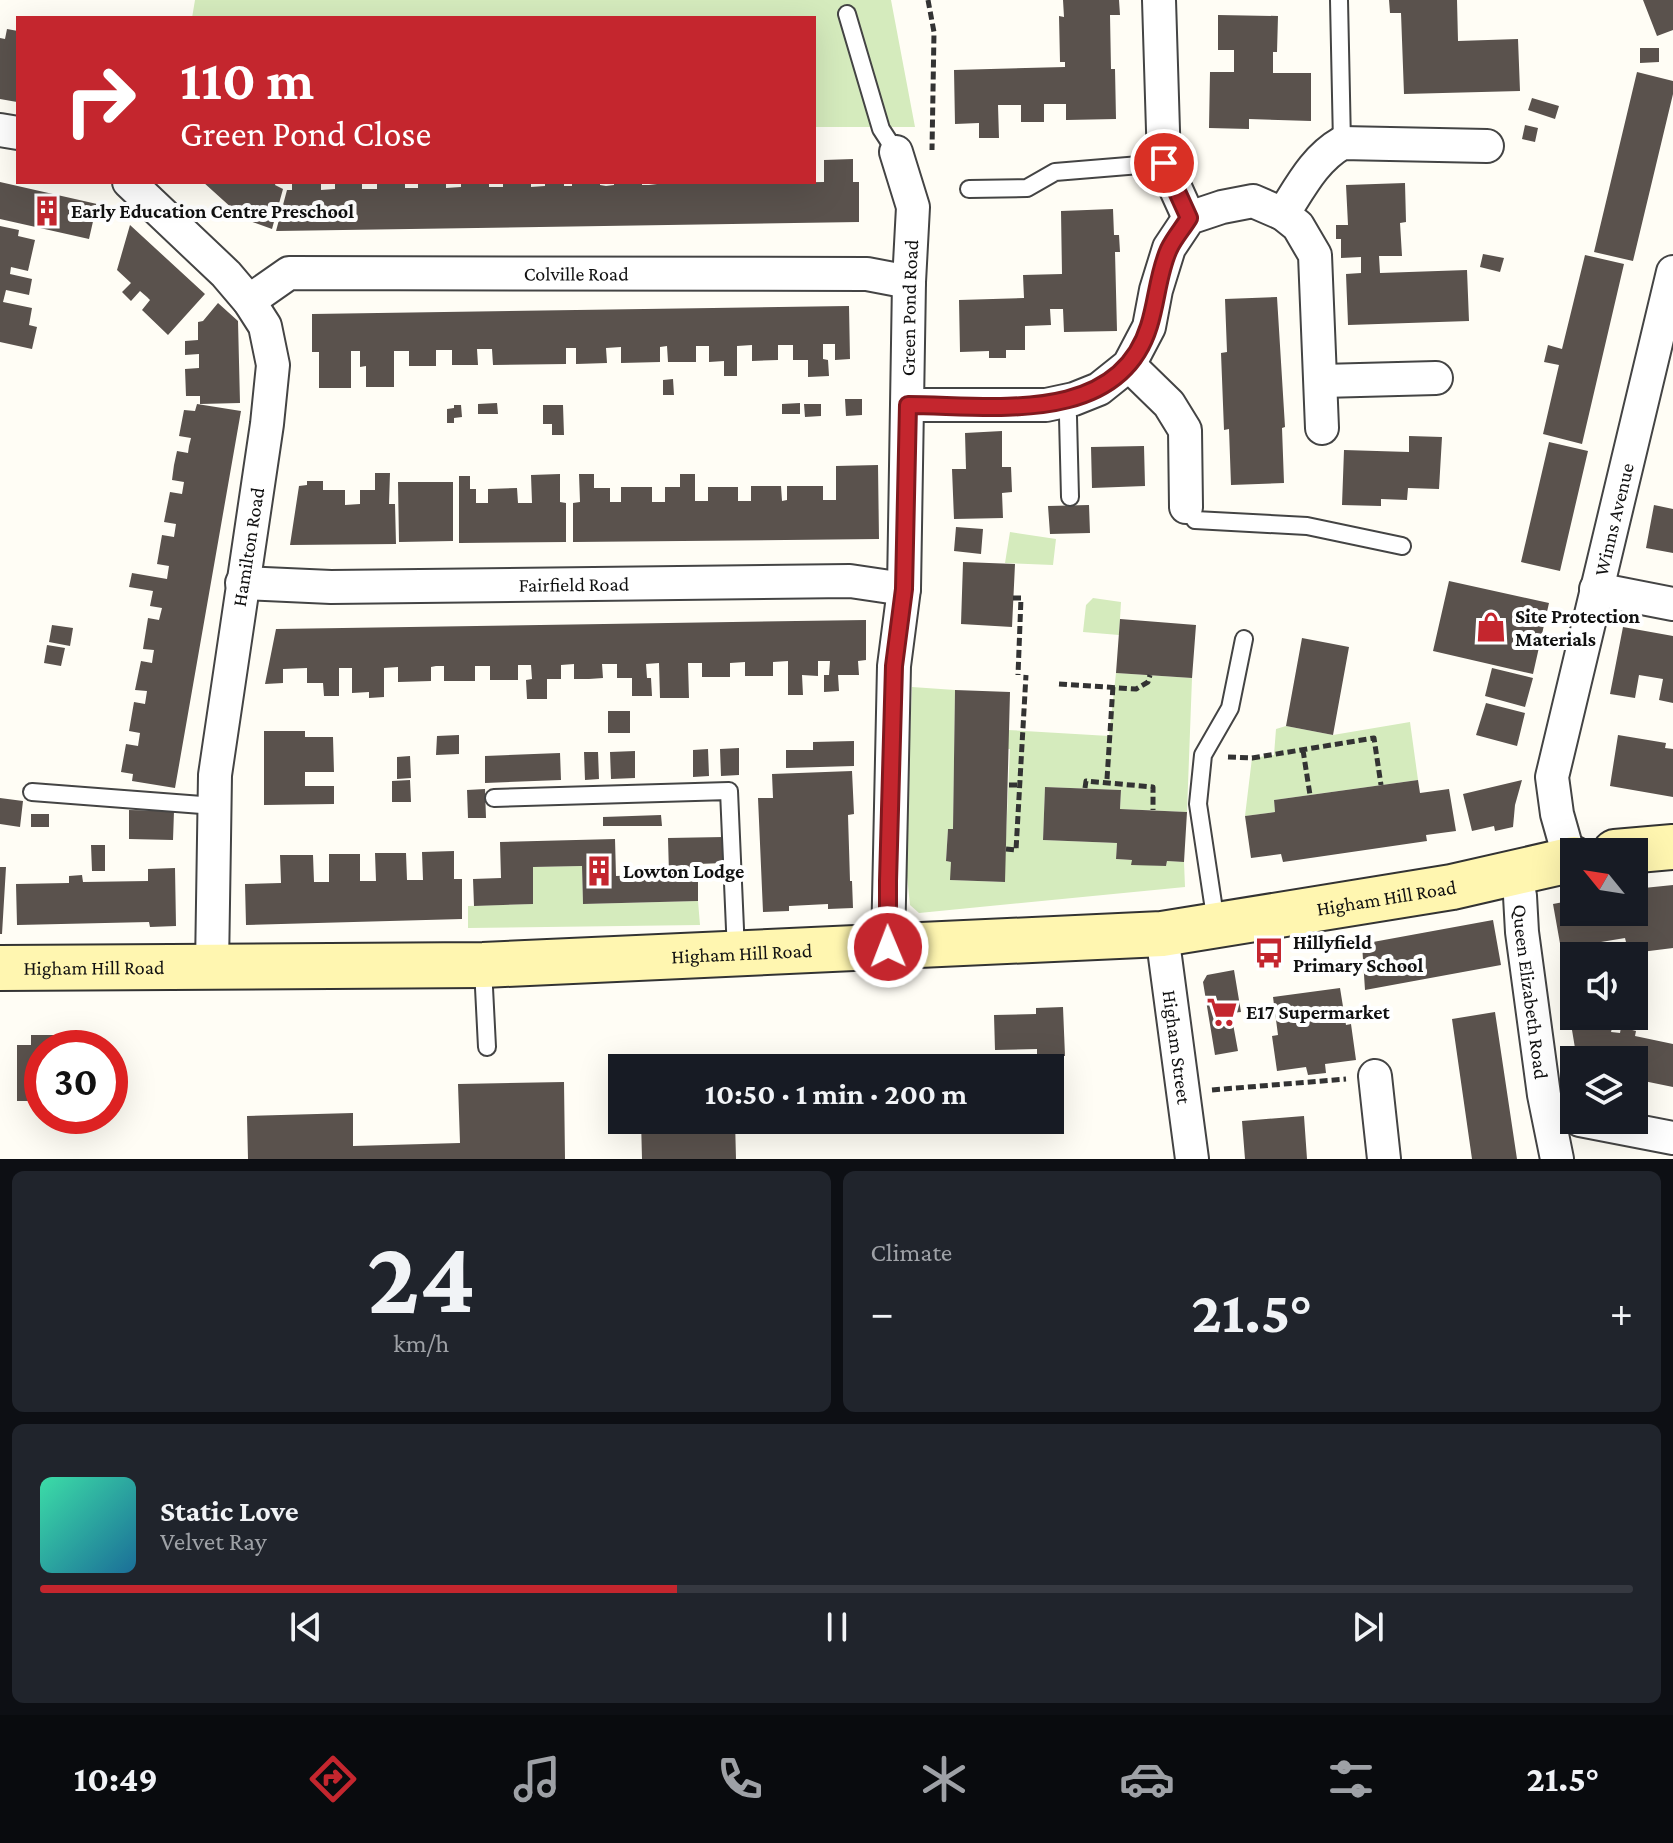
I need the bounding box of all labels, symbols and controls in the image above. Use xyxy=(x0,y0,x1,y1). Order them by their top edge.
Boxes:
icon: right xyxy=(48,48,152,152)
text: 110 m xyxy=(180,49,314,111)
text: Green Pond Close xyxy=(180,114,431,154)
pin xyxy=(1130,129,1198,197)
icon: arrive xyxy=(1142,141,1186,185)
building icon: Early Education Centre Preschool xyxy=(30,194,64,228)
place label: Early Education Centre Preschool xyxy=(71,200,354,222)
street label: Green Pond Road xyxy=(896,238,922,376)
street label: Colville Road xyxy=(524,262,629,285)
street label: Winns Avenue xyxy=(1590,461,1638,578)
street label: Hamilton Road xyxy=(228,485,268,608)
street label: Fairfield Road xyxy=(518,573,630,596)
place label: Site Protection Materials xyxy=(1515,605,1641,650)
shop icon: Site Protection Materials xyxy=(1474,610,1508,644)
north arrow xyxy=(1560,838,1648,926)
map controls xyxy=(1560,838,1648,1134)
building icon: Lowton Lodge xyxy=(582,854,616,888)
place label: Lowton Lodge xyxy=(623,860,744,882)
street label: Higham Hill Road xyxy=(1315,875,1458,920)
street label: Queen Elizabeth Road xyxy=(1509,904,1553,1081)
position arrow xyxy=(846,905,930,989)
place label: Hillyfield Primary School xyxy=(1293,931,1423,976)
bus stop icon: Hillyfield Primary School xyxy=(1252,936,1286,970)
street label: Higham Hill Road xyxy=(671,939,813,968)
button: sound xyxy=(1560,942,1648,1030)
street label: Higham Hill Road xyxy=(23,956,165,980)
street label: Higham Street xyxy=(1159,989,1196,1106)
supermarket icon: E17 Supermarket xyxy=(1205,995,1239,1029)
place label: E17 Supermarket xyxy=(1246,1001,1390,1023)
speed limit sign: 30 xyxy=(24,1030,128,1134)
button: layers xyxy=(1560,1046,1648,1134)
text: 10:50 · 1 min · 200 m xyxy=(705,1077,967,1110)
text: 24 xyxy=(367,1219,476,1334)
text: Climate xyxy=(871,1238,952,1267)
text: 21.5° xyxy=(1191,1278,1312,1345)
text: − xyxy=(871,1288,894,1336)
text: + xyxy=(1610,1288,1633,1336)
text: km/h xyxy=(393,1329,449,1358)
text: Static Love xyxy=(160,1494,299,1527)
text: Velvet Ray xyxy=(160,1527,267,1556)
icon: previous xyxy=(284,1605,328,1649)
icon: pause xyxy=(815,1605,859,1649)
icon: next xyxy=(1346,1605,1390,1649)
icon: directions xyxy=(305,1751,361,1807)
icon: music xyxy=(509,1751,565,1807)
icon: phone xyxy=(712,1751,768,1807)
icon: climate xyxy=(916,1751,972,1807)
icon: car xyxy=(1119,1751,1175,1807)
icon: filters xyxy=(1323,1751,1379,1807)
text: 10:49 xyxy=(74,1759,158,1799)
text: 21.5° xyxy=(1526,1759,1599,1799)

